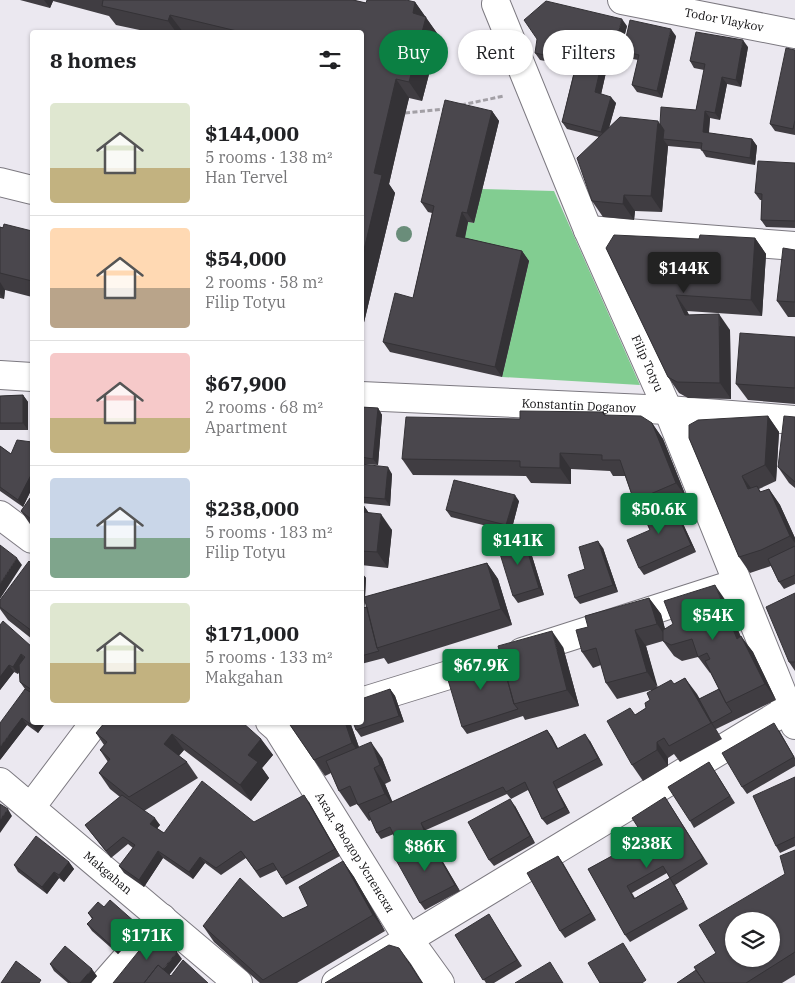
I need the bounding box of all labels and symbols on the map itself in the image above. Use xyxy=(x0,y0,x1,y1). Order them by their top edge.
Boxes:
street label: Todor Vlaykov xyxy=(683,4,766,35)
pin: $144K xyxy=(649,252,719,294)
street label: Filip Totyu xyxy=(629,332,667,395)
street label: Konstantin Doganov xyxy=(521,395,637,416)
pin: $50.6K xyxy=(618,492,700,535)
pin: $141K xyxy=(483,524,553,566)
pin: $54K xyxy=(683,598,743,641)
pin: $67.9K xyxy=(440,648,522,691)
street label: Акад. Фьодор Успенски xyxy=(312,789,398,915)
pin: $238K xyxy=(612,826,682,869)
pin: $86K xyxy=(395,830,455,872)
street label: Makgahan xyxy=(81,848,136,897)
pin: $171K xyxy=(112,918,182,961)

